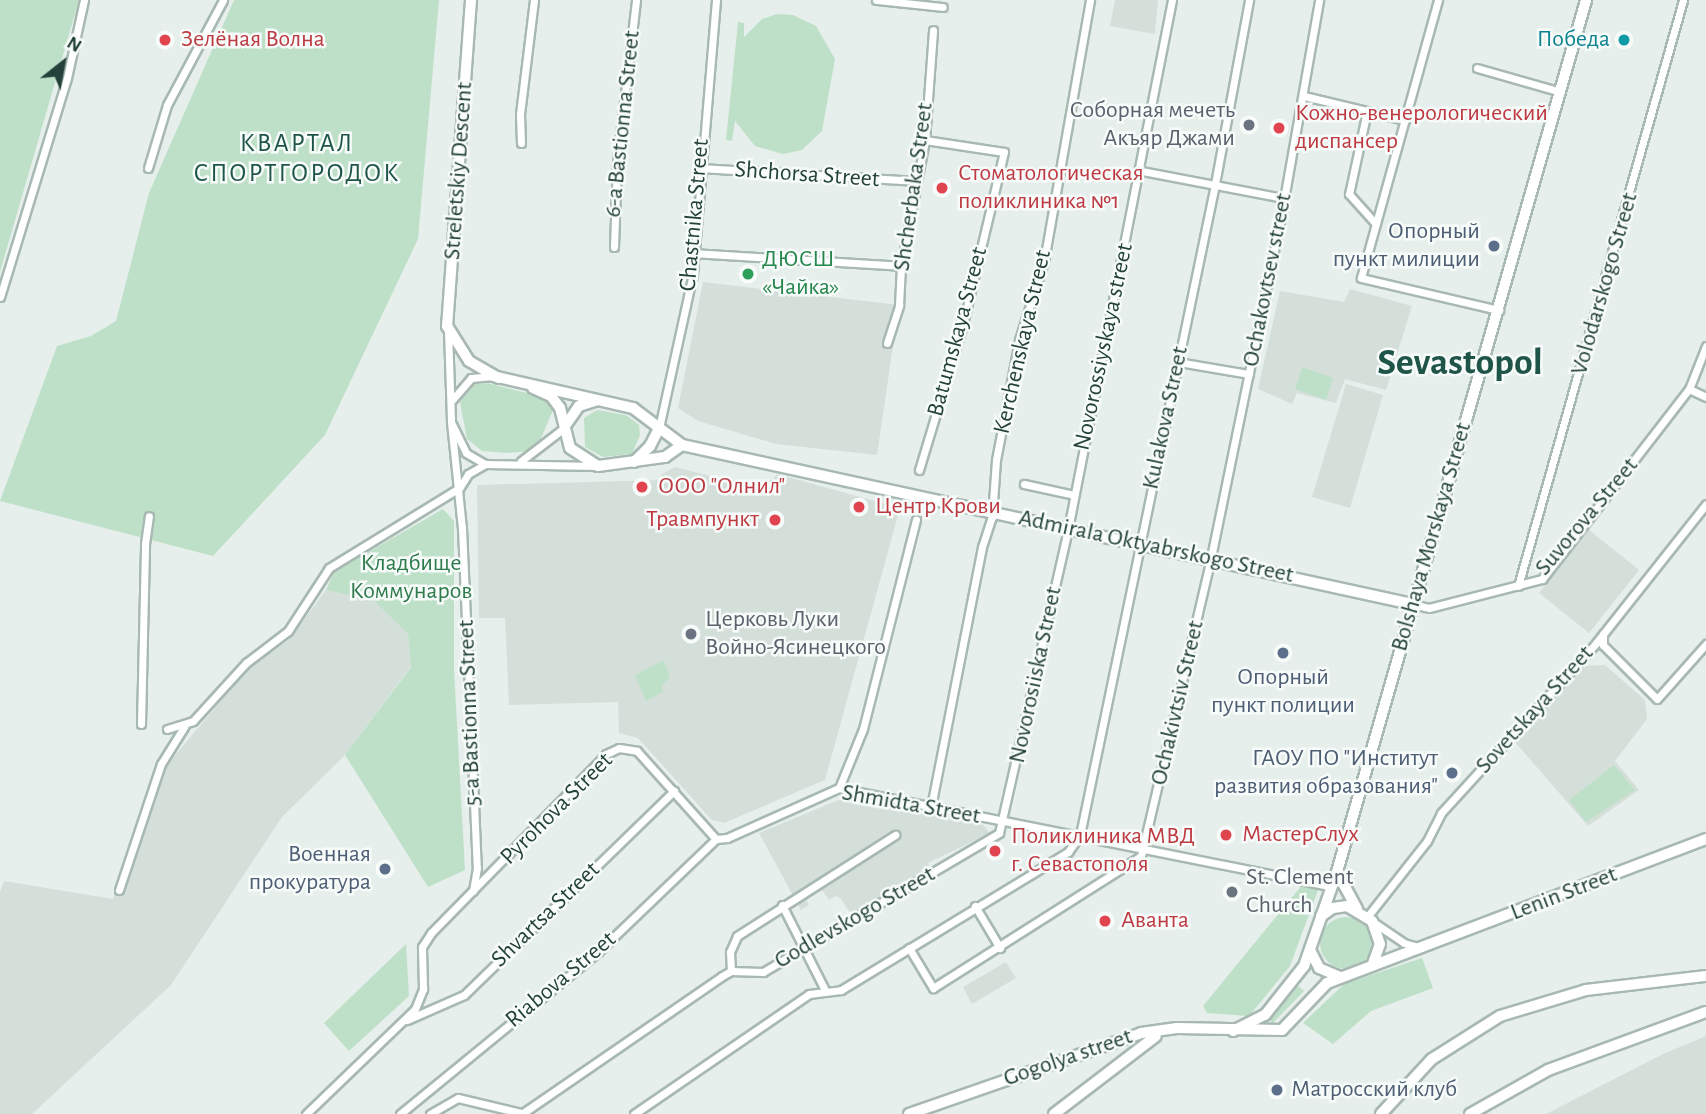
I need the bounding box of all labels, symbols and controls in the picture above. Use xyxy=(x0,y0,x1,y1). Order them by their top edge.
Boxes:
place label: Зелёная Волна xyxy=(181,26,325,54)
place label: Победа xyxy=(1537,26,1610,54)
north arrow xyxy=(28,28,98,98)
street label: 6-a Bastionna Street xyxy=(599,29,647,219)
marker: Зелёная Волна xyxy=(155,30,175,50)
marker: Победа xyxy=(1616,32,1632,48)
text: N xyxy=(64,33,85,56)
street label: Streletskiy Descent xyxy=(438,81,480,261)
place label: Соборная мечеть Акъяр Джами xyxy=(1069,97,1235,153)
place label: Кожно-венерологический диспансер xyxy=(1295,100,1548,156)
street label: Shcherbaka Street xyxy=(888,101,940,273)
marker: Соборная мечеть Акъяр Джами xyxy=(1241,117,1257,133)
marker: Кожно-венерологический диспансер xyxy=(1269,118,1289,138)
district label: КВАРТАЛ СПОРТГОРОДОК xyxy=(195,128,399,190)
street label: Chastnika Street xyxy=(674,138,716,292)
street label: Shchorsa Street xyxy=(734,156,880,194)
place label: Стоматологическая поликлиника №1 xyxy=(958,160,1144,216)
marker: Стоматологическая поликлиника №1 xyxy=(932,178,952,198)
street label: Volodarskogo Street xyxy=(1565,190,1645,378)
street label: Ochakovtsev street xyxy=(1237,191,1299,369)
place label: Опорный пункт милиции xyxy=(1333,218,1480,274)
marker: Опорный пункт милиции xyxy=(1486,238,1502,254)
street label: Novorossiyskaya street xyxy=(1068,241,1140,453)
street label: Batumskaya Street xyxy=(922,244,994,420)
place label: ДЮСШ «Чайка» xyxy=(762,246,839,302)
street label: Kerchenskaya Street xyxy=(988,247,1058,437)
marker: ДЮСШ «Чайка» xyxy=(740,266,756,282)
district label: Sevastopol xyxy=(1377,341,1543,387)
street label: Kulakova Street xyxy=(1137,344,1195,492)
street label: Bolshaya Morskaya Street xyxy=(1386,419,1478,655)
street label: Suvorova Street xyxy=(1529,452,1645,582)
place label: ООО "Олнил" xyxy=(658,473,785,501)
marker: ООО "Олнил" xyxy=(632,477,652,497)
place label: Центр Крови xyxy=(875,493,1001,521)
marker: Центр Крови xyxy=(849,497,869,517)
street label: Admirala Oktyabrskogo Street xyxy=(1016,504,1296,590)
place label: Травмпункт xyxy=(646,506,759,534)
marker: Травмпункт xyxy=(765,510,785,530)
park label: Кладбище Коммунаров xyxy=(350,550,472,606)
street label: Novorosiiska Street xyxy=(1003,584,1069,766)
place label: Церковь Луки Войно-Ясинецкого xyxy=(705,606,886,662)
street label: Ochakivtsiv Street xyxy=(1145,618,1211,788)
street label: 5-a Bastionna Street xyxy=(452,619,488,807)
marker: Церковь Луки Войно-Ясинецкого xyxy=(683,626,699,642)
street label: Sovetskaya Street xyxy=(1470,640,1600,780)
marker: Опорный пункт полиции xyxy=(1275,645,1291,661)
place label: Опорный пункт полиции xyxy=(1211,664,1355,720)
place label: ГАОУ ПО "Институт развития образования" xyxy=(1214,745,1438,801)
street label: Pyrohova Street xyxy=(495,747,619,871)
marker: ГАОУ ПО "Институт развития образования" xyxy=(1444,765,1460,781)
street label: Shmidta Street xyxy=(840,779,982,831)
place label: МастерСлух xyxy=(1242,821,1359,849)
place label: Поликлиника МВД г. Севастополя xyxy=(1011,823,1195,879)
marker: МастерСлух xyxy=(1216,825,1236,845)
place label: Военная прокуратура xyxy=(249,841,371,897)
marker: Поликлиника МВД г. Севастополя xyxy=(985,841,1005,861)
street label: Shvartsa Street xyxy=(486,856,606,974)
street label: Godlevskogo Street xyxy=(770,860,940,976)
marker: Военная прокуратура xyxy=(377,861,393,877)
street label: Lenin Street xyxy=(1507,861,1621,927)
place label: St. Clement Church xyxy=(1246,864,1353,920)
marker: St. Clement Church xyxy=(1224,884,1240,900)
place label: Аванта xyxy=(1121,907,1189,935)
marker: Аванта xyxy=(1095,911,1115,931)
street label: Riabova Street xyxy=(500,925,622,1035)
street label: Gogolya street xyxy=(1000,1023,1136,1093)
place label: Матросский клуб xyxy=(1291,1076,1457,1104)
marker: Матросский клуб xyxy=(1269,1082,1285,1098)

